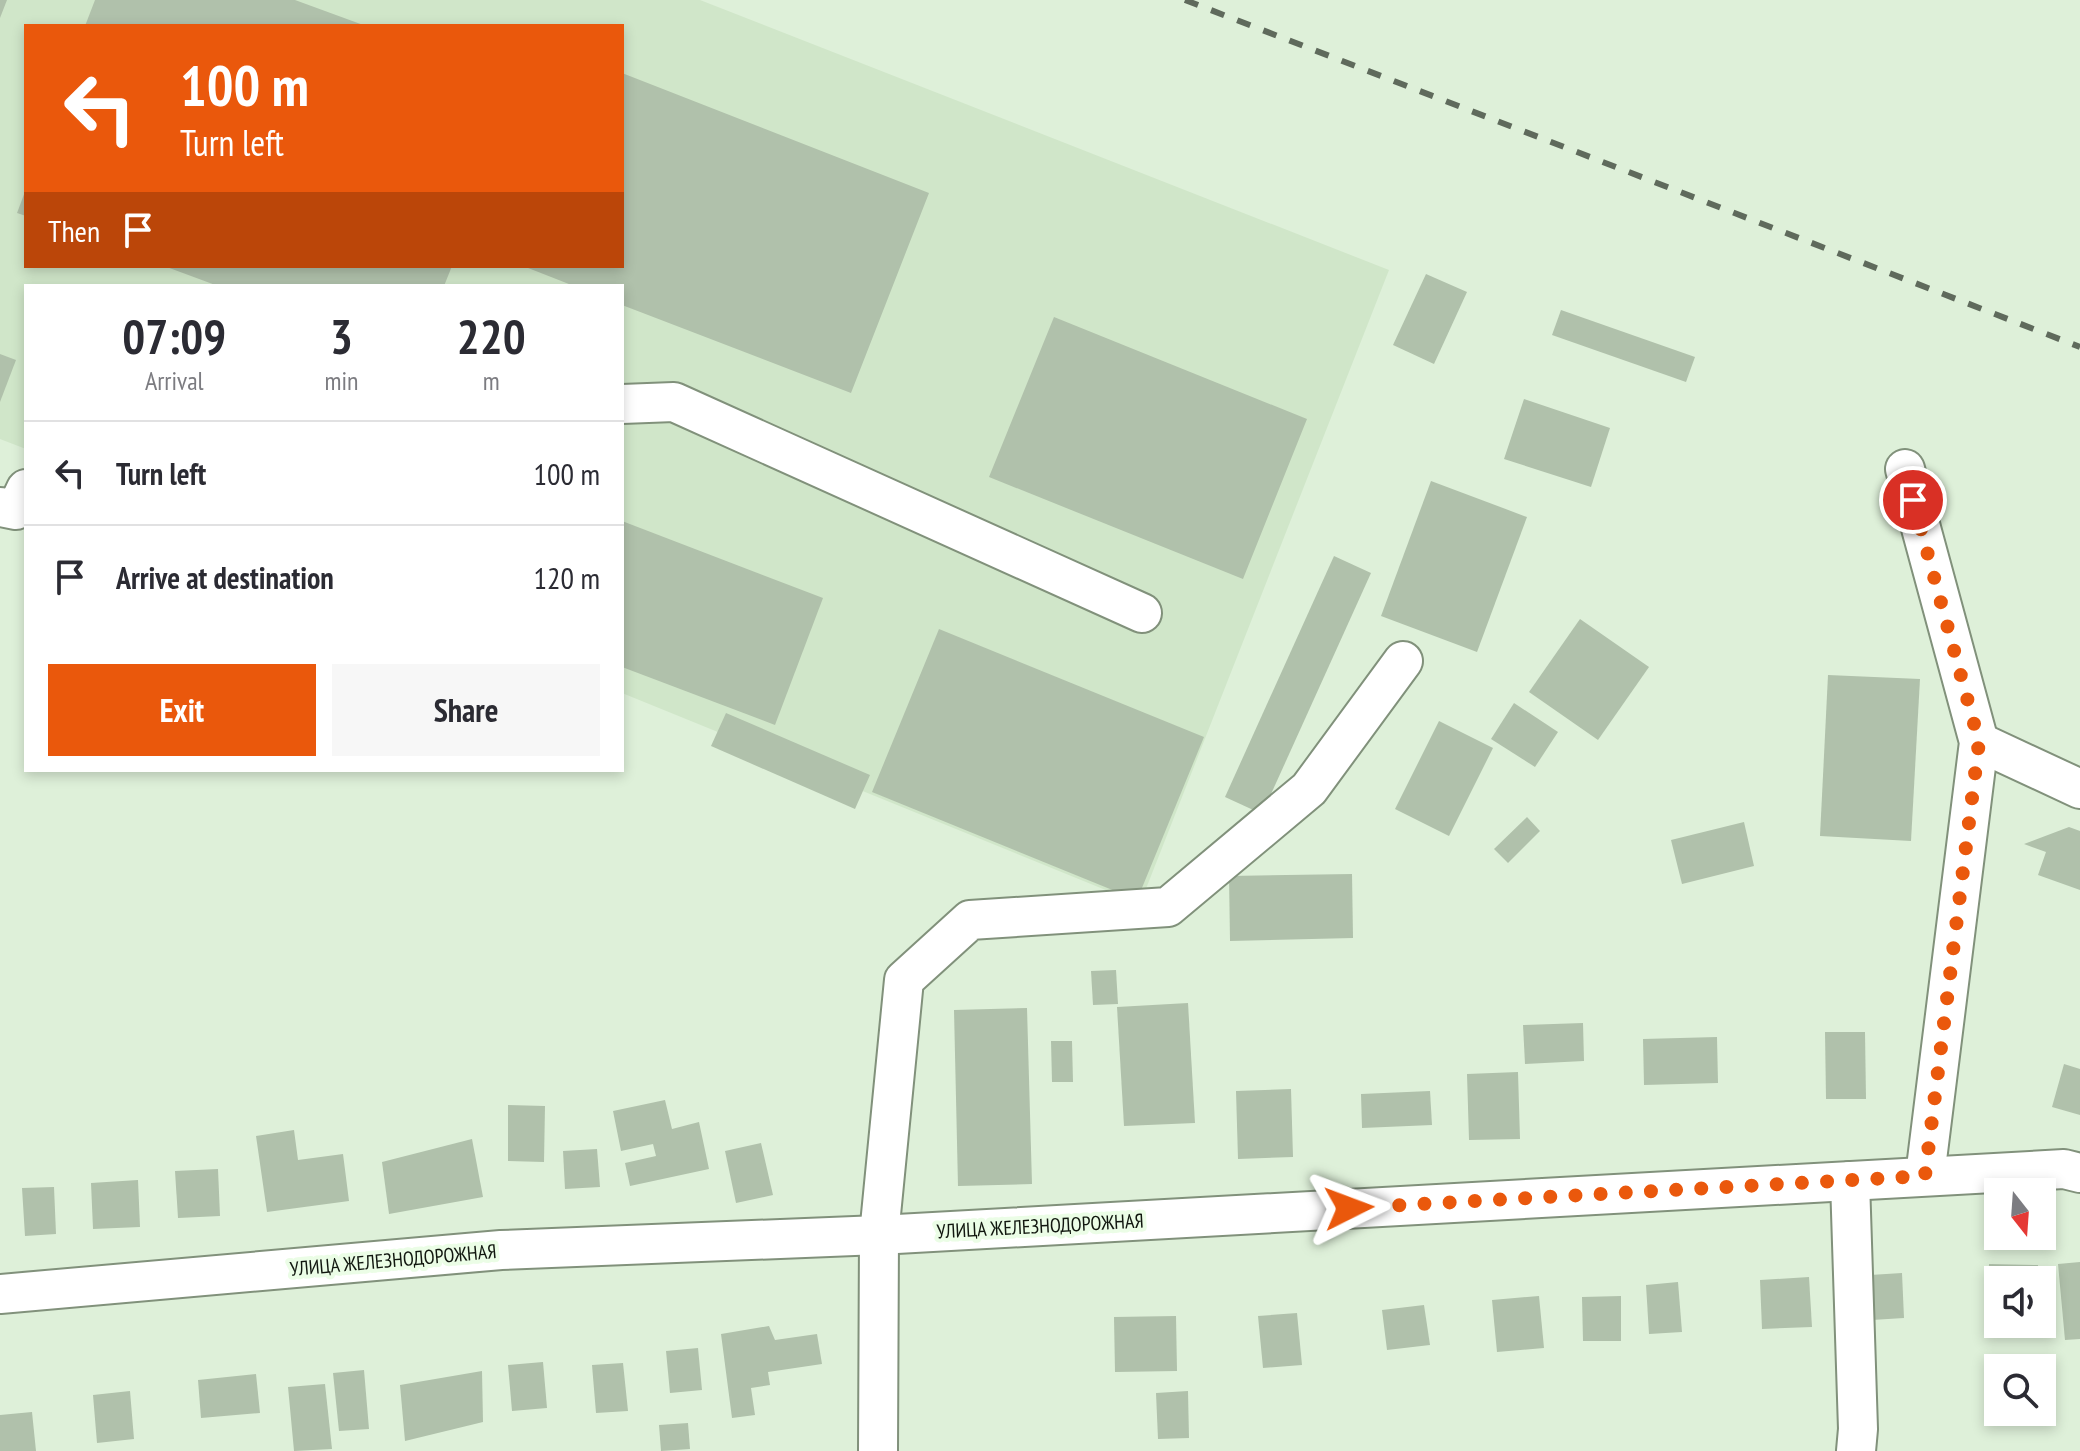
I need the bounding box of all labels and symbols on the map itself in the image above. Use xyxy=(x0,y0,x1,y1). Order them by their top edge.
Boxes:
pin xyxy=(1879,466,1947,534)
position arrow xyxy=(1307,1166,1391,1250)
north arrow xyxy=(1984,1178,2056,1250)
street label: УЛИЦА ЖЕЛЕЗНОДОРОЖНАЯ xyxy=(936,1208,1144,1244)
street label: УЛИЦА ЖЕЛЕЗНОДОРОЖНАЯ xyxy=(289,1238,497,1282)

